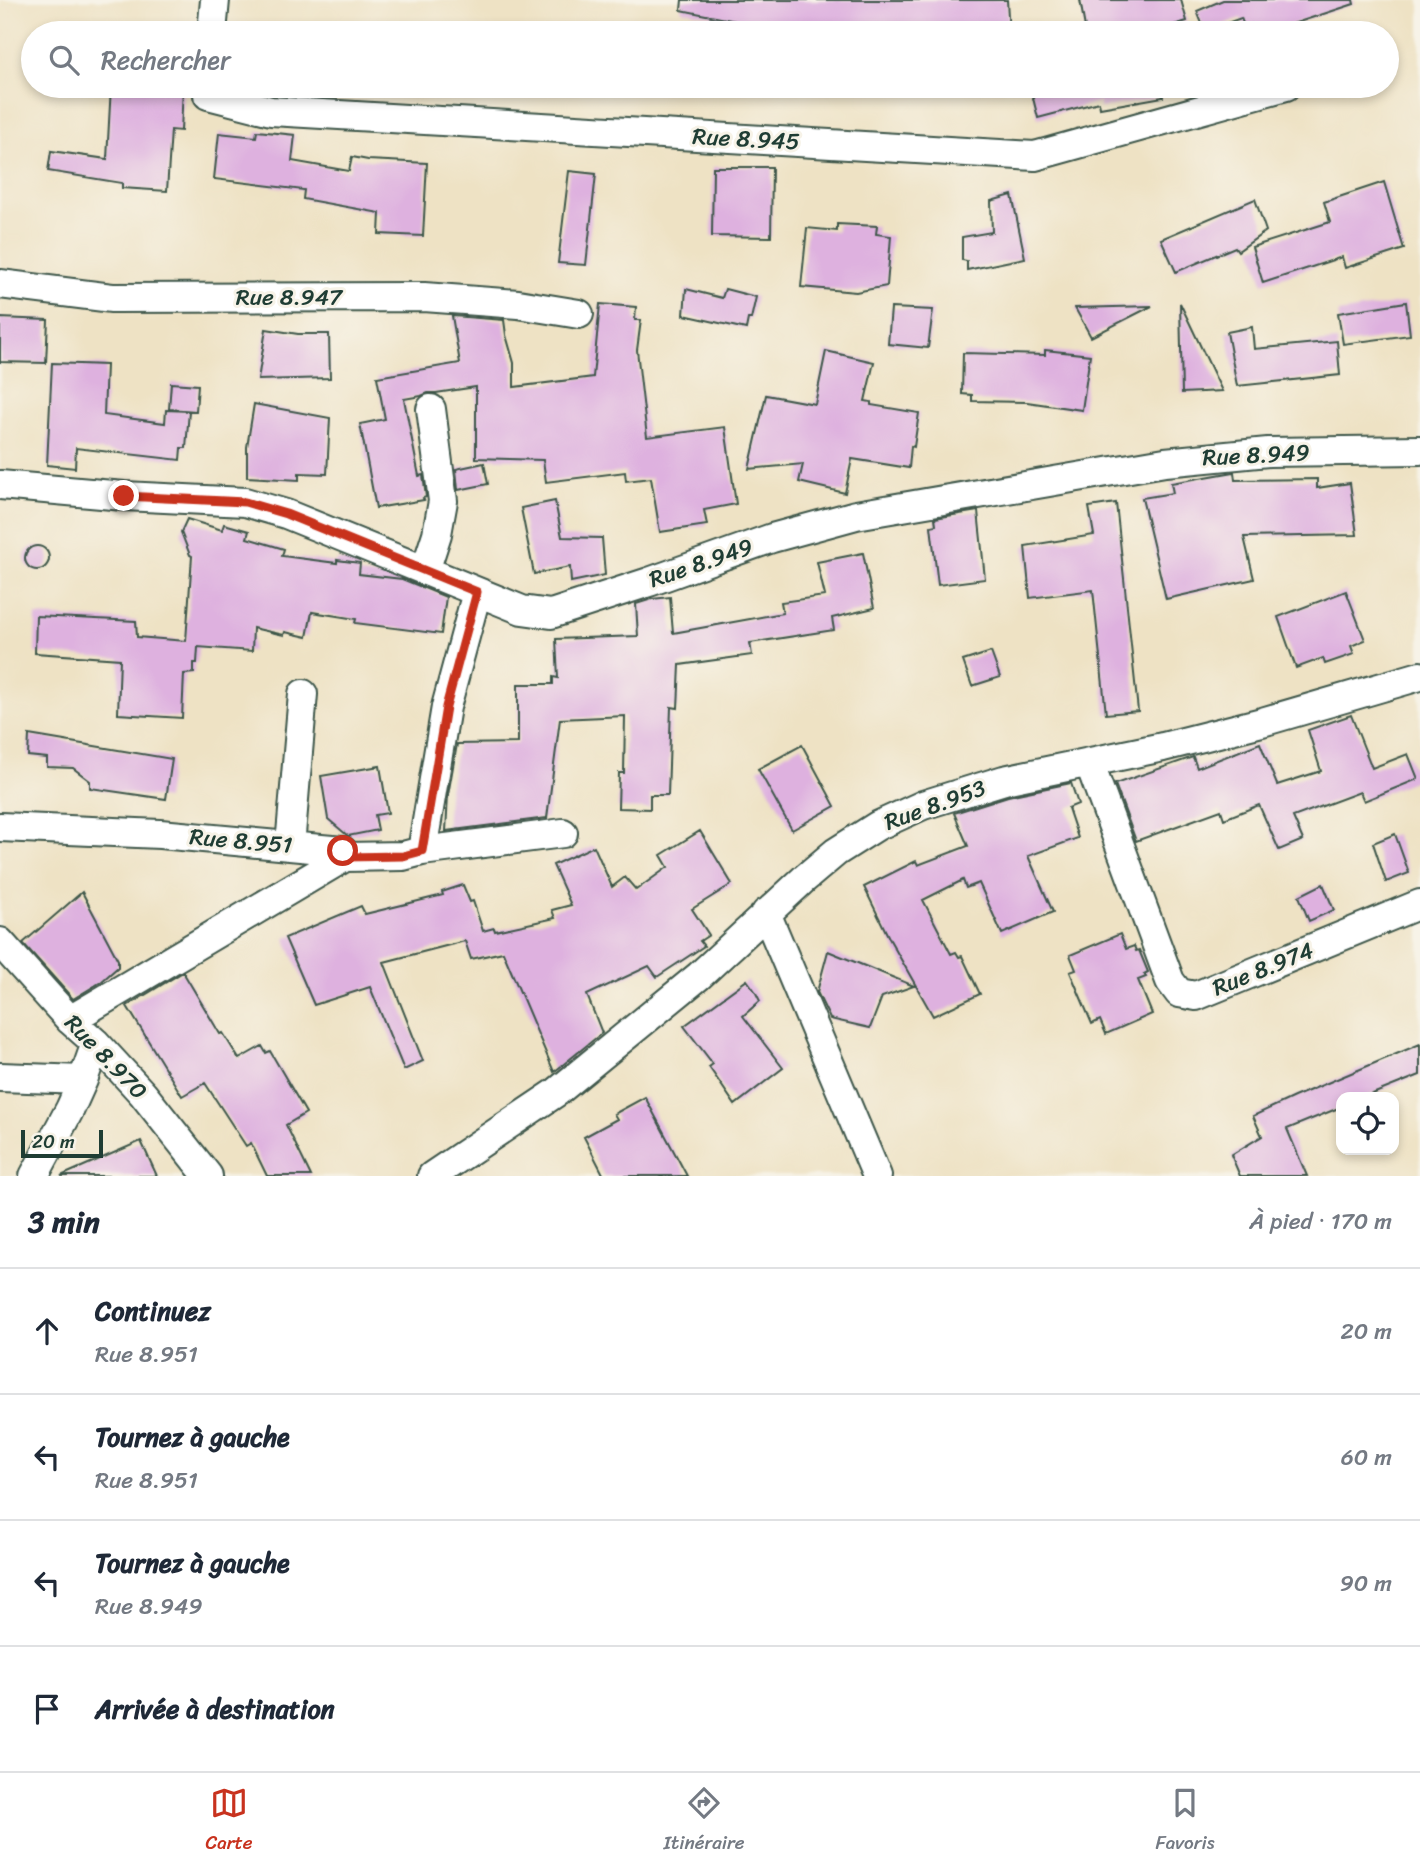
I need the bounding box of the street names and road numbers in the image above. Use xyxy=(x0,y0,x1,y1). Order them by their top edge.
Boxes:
street label: Rue 8.945 xyxy=(691,116,801,162)
street label: Rue 8.947 xyxy=(236,277,344,318)
street label: Rue 8.949 xyxy=(1201,432,1311,478)
street label: Rue 8.949 xyxy=(643,526,759,600)
street label: Rue 8.953 xyxy=(878,768,992,842)
street label: Rue 8.951 xyxy=(188,816,294,866)
street label: Rue 8.974 xyxy=(1206,930,1320,1008)
street label: Rue 8.970 xyxy=(54,1004,158,1110)

